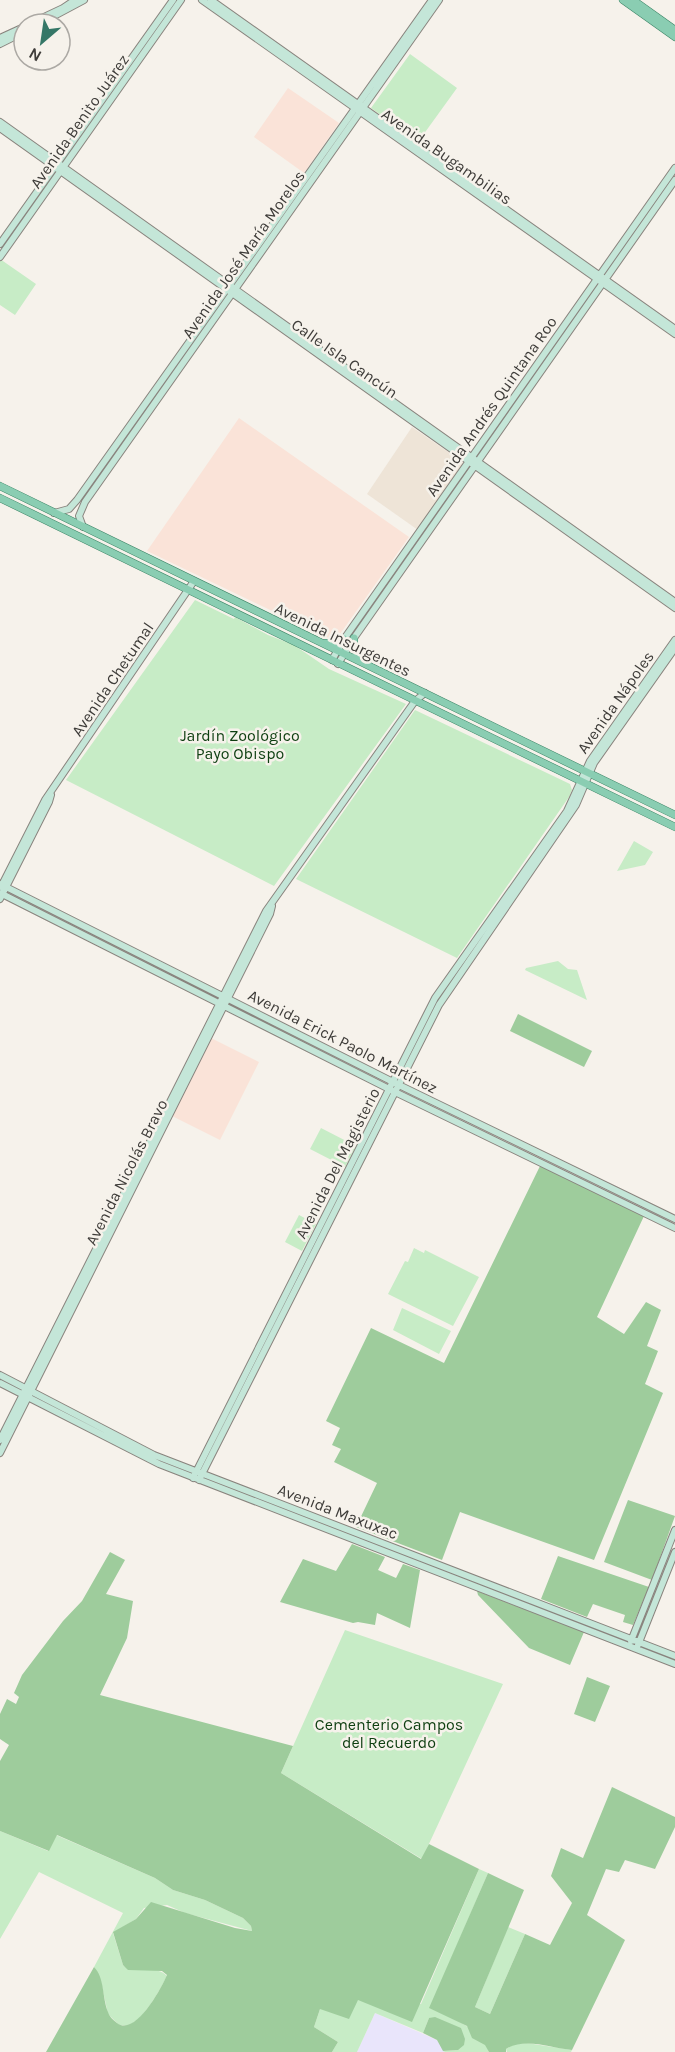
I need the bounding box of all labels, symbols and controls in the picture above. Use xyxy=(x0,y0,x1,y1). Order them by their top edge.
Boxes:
north arrow xyxy=(12,12,72,72)
text: N xyxy=(25,44,45,66)
street label: Avenida Benito Juárez xyxy=(26,51,133,192)
street label: Avenida Bugambilias xyxy=(378,104,516,209)
street label: Avenida José María Morelos xyxy=(178,167,309,342)
street label: Avenida Andrés Quintana Roo xyxy=(422,313,561,500)
street label: Calle Isla Cancún xyxy=(288,315,402,402)
street label: Avenida Insurgentes xyxy=(272,598,414,681)
street label: Avenida Chetumal xyxy=(67,619,158,740)
street label: Avenida Nápoles xyxy=(573,647,658,757)
park label: Jardín Zoológico Payo Obispo xyxy=(180,726,300,763)
street label: Avenida Erick Paolo Martínez xyxy=(245,985,441,1098)
street label: Avenida Del Magisterio xyxy=(291,1085,384,1242)
street label: Avenida Nicolás Bravo xyxy=(81,1096,171,1248)
street label: Avenida Maxuxac xyxy=(275,1480,401,1543)
park label: Cementerio Campos del Recuerdo xyxy=(315,1715,463,1752)

